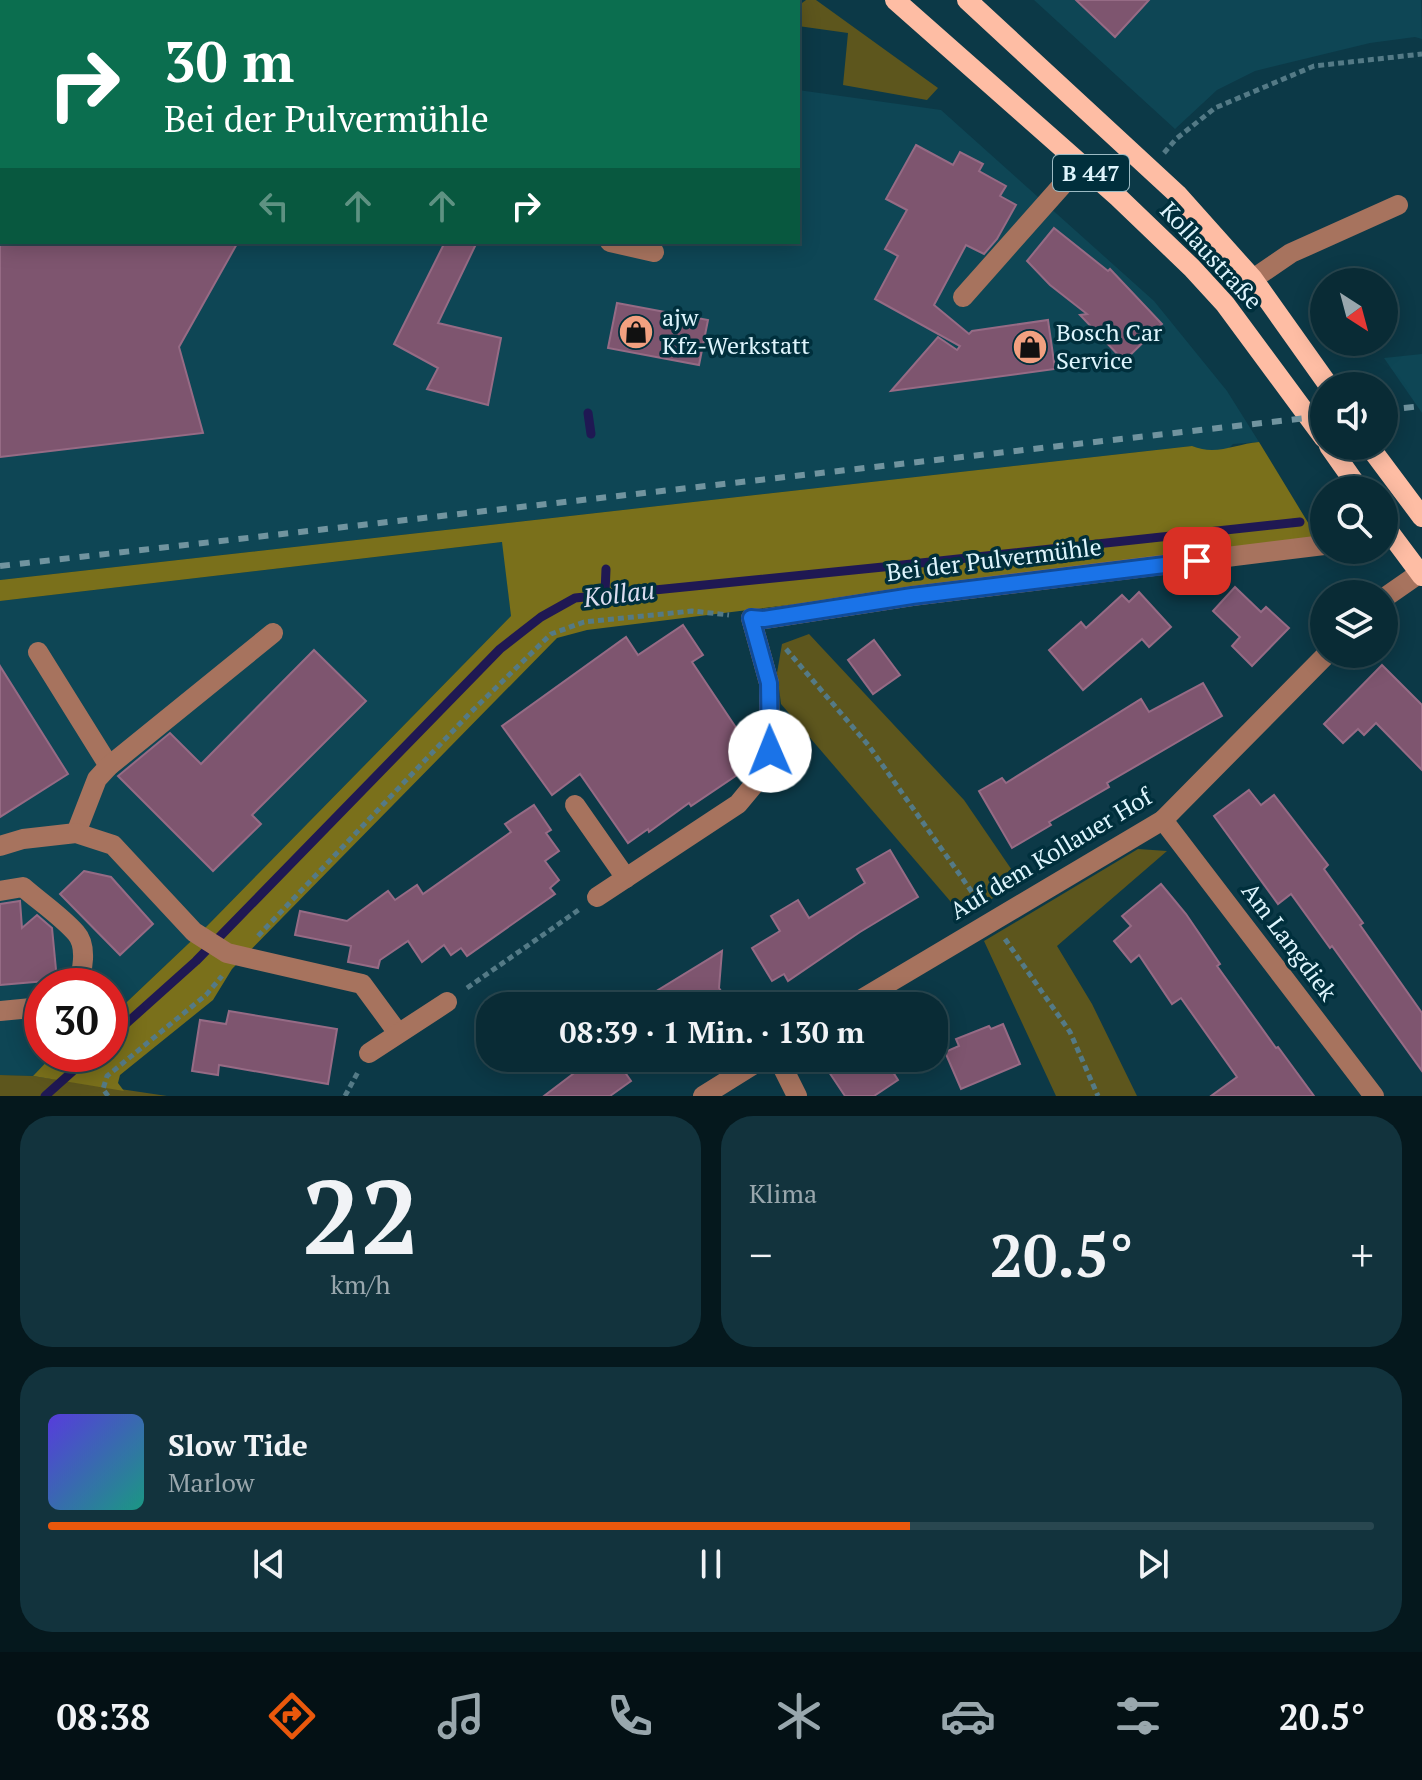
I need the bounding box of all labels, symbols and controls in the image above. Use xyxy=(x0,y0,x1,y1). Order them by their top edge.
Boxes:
text: 30 m xyxy=(164,24,294,98)
icon: right xyxy=(32,32,136,136)
text: Bei der Pulvermühle xyxy=(164,95,489,142)
road number: B 447 xyxy=(1053,155,1129,191)
icon: left xyxy=(252,184,296,228)
icon: ahead xyxy=(336,184,380,228)
icon: ahead xyxy=(420,184,464,228)
icon: right xyxy=(504,184,548,228)
street label: Kollaustraße xyxy=(1154,195,1270,316)
north arrow xyxy=(1310,268,1398,356)
map controls xyxy=(1310,268,1398,668)
place label: ajw Kfz-Werkstatt xyxy=(662,301,810,361)
shop icon: ajw Kfz-Werkstatt xyxy=(617,313,655,351)
place label: Bosch Car Service xyxy=(1056,316,1163,376)
shop icon: Bosch Car Service xyxy=(1011,328,1049,366)
button: sound xyxy=(1310,372,1398,460)
button: search xyxy=(1310,476,1398,564)
pin xyxy=(1163,527,1231,595)
street label: Bei der Pulvermühle xyxy=(884,530,1103,588)
icon: arrive xyxy=(1175,539,1219,583)
water label: Kollau xyxy=(580,572,657,614)
button: layers xyxy=(1310,580,1398,668)
position arrow xyxy=(728,709,812,793)
street label: Auf dem Kollauer Hof xyxy=(944,779,1159,926)
street label: Am Langdiek xyxy=(1235,876,1345,1007)
speed limit sign: 30 xyxy=(24,968,128,1072)
text: 08:39 · 1 Min. · 130 m xyxy=(560,1012,864,1052)
text: 22 xyxy=(302,1146,419,1284)
text: Klima xyxy=(749,1176,817,1210)
text: 20.5° xyxy=(989,1215,1134,1294)
text: − xyxy=(749,1225,772,1284)
text: + xyxy=(1351,1225,1374,1284)
text: km/h xyxy=(330,1267,391,1301)
text: Slow Tide xyxy=(168,1425,308,1465)
text: Marlow xyxy=(168,1465,254,1499)
icon: previous xyxy=(247,1542,291,1586)
icon: pause xyxy=(689,1542,733,1586)
icon: next xyxy=(1131,1542,1175,1586)
icon: directions xyxy=(264,1688,320,1744)
icon: music xyxy=(433,1688,489,1744)
icon: phone xyxy=(602,1688,658,1744)
icon: climate xyxy=(771,1688,827,1744)
icon: car xyxy=(940,1688,996,1744)
icon: filters xyxy=(1110,1688,1166,1744)
text: 08:38 xyxy=(57,1693,150,1740)
text: 20.5° xyxy=(1279,1693,1365,1740)

